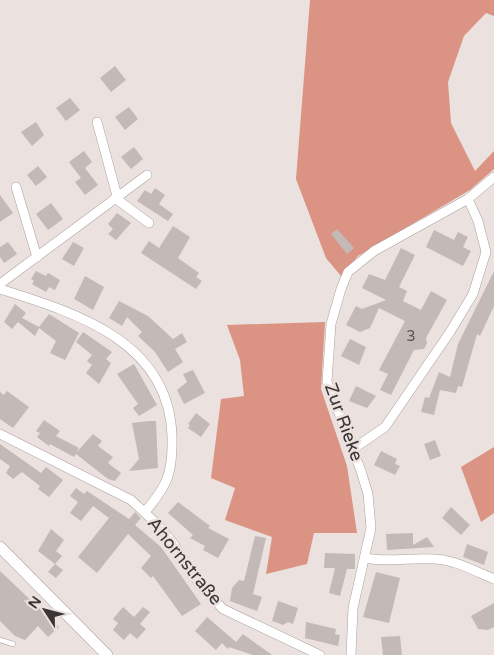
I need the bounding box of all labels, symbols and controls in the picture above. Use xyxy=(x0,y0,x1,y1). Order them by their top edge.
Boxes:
house number: 3 xyxy=(406,327,416,345)
street label: Zur Rieke xyxy=(320,380,368,464)
street label: Ahornstraße xyxy=(143,513,227,609)
north arrow xyxy=(20,585,70,635)
text: N xyxy=(25,593,45,612)

